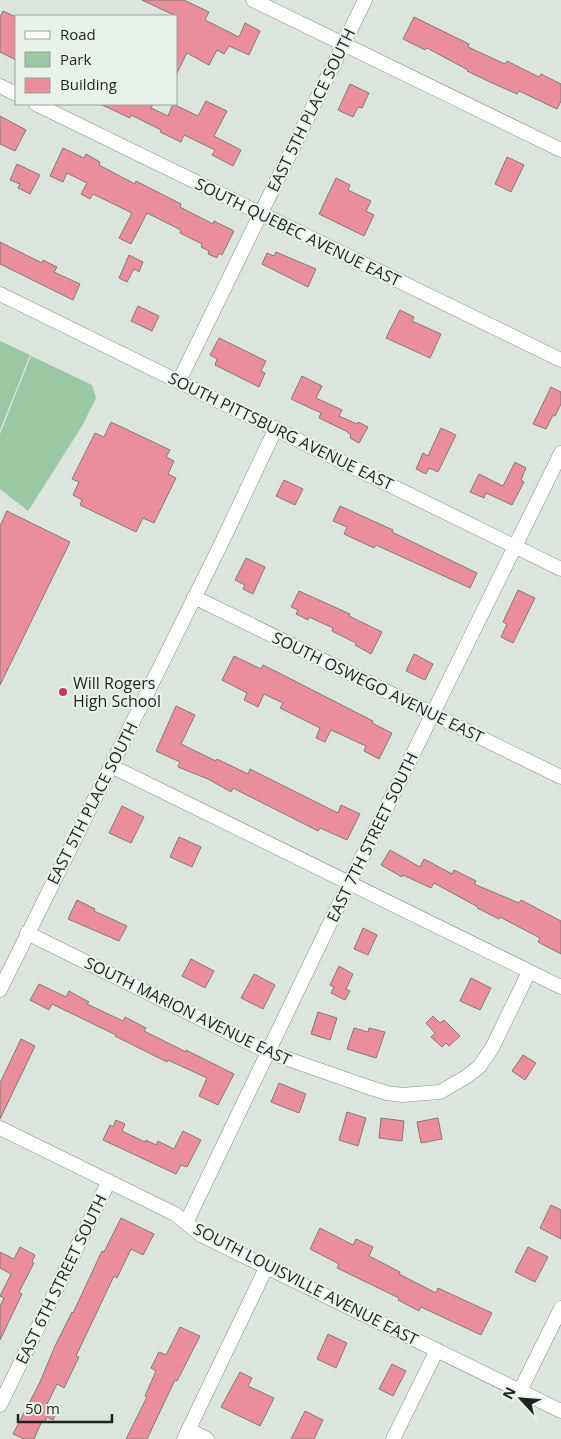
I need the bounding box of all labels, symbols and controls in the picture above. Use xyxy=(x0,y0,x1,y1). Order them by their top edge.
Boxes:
legend xyxy=(15,15,178,105)
text: Road xyxy=(60,24,96,44)
street label: EAST 5TH PLACE SOUTH xyxy=(262,25,360,195)
text: Park xyxy=(60,49,91,69)
text: Building xyxy=(60,74,117,94)
street label: SOUTH QUEBEC AVENUE EAST xyxy=(192,173,405,292)
street label: SOUTH PITTSBURG AVENUE EAST xyxy=(165,367,397,495)
street label: SOUTH OSWEGO AVENUE EAST xyxy=(269,626,488,748)
place label: Will Rogers High School xyxy=(73,672,161,712)
marker: Will Rogers High School xyxy=(57,686,69,698)
street label: EAST 5TH PLACE SOUTH xyxy=(41,718,143,888)
street label: EAST 7TH STREET SOUTH xyxy=(321,748,423,926)
street label: SOUTH MARION AVENUE EAST xyxy=(81,951,295,1071)
street label: EAST 6TH STREET SOUTH xyxy=(10,1190,112,1368)
street label: SOUTH LOUISVILLE AVENUE EAST xyxy=(190,1218,422,1350)
north arrow xyxy=(496,1374,546,1424)
text: N xyxy=(498,1384,520,1402)
scale bar xyxy=(18,1392,111,1424)
text: 50 m xyxy=(25,1398,60,1418)

